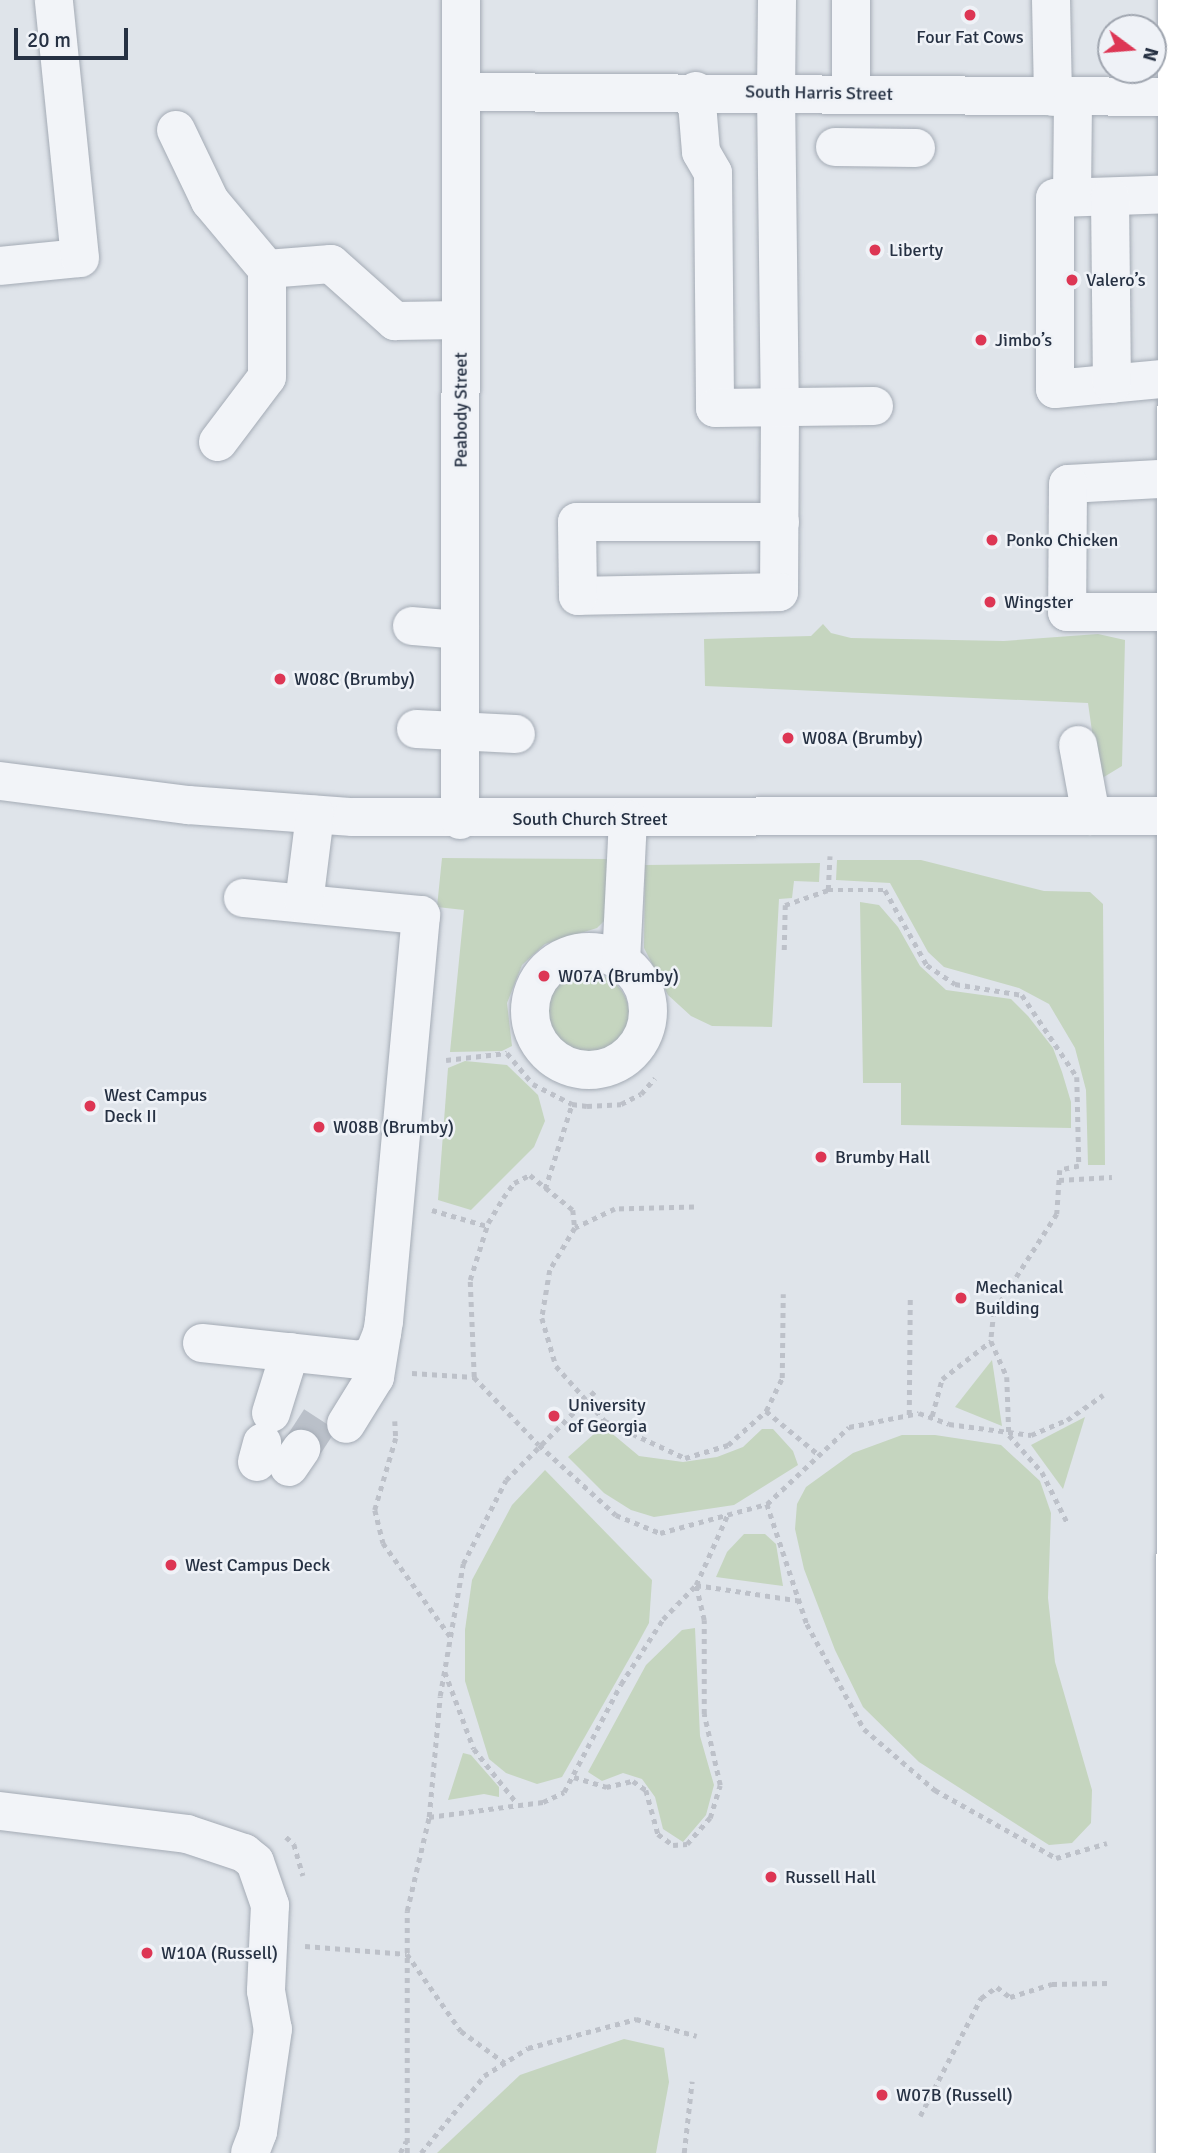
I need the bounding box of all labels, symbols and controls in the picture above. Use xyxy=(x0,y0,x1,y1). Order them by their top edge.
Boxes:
marker: Four Fat Cows xyxy=(962,7,978,23)
scale bar xyxy=(18,14,131,58)
north arrow xyxy=(1097,14,1167,84)
place label: Four Fat Cows xyxy=(916,26,1024,48)
text: 20 m xyxy=(27,27,71,53)
text: N xyxy=(1137,45,1164,64)
street label: South Harris Street xyxy=(745,81,893,105)
place label: Liberty xyxy=(889,239,943,261)
marker: Liberty xyxy=(867,242,883,258)
place label: Valero’s xyxy=(1086,269,1146,291)
marker: Valero’s xyxy=(1064,272,1080,288)
place label: Jimbo’s xyxy=(995,329,1052,351)
marker: Jimbo’s xyxy=(973,332,989,348)
street label: Peabody Street xyxy=(450,352,472,468)
place label: Ponko Chicken xyxy=(1006,529,1118,551)
marker: Ponko Chicken xyxy=(984,532,1000,548)
place label: Wingster xyxy=(1004,591,1073,613)
marker: Wingster xyxy=(982,594,998,610)
place label: W08C (Brumby) xyxy=(294,668,415,690)
marker: W08C (Brumby) xyxy=(272,671,288,687)
place label: W08A (Brumby) xyxy=(802,727,923,749)
marker: W08A (Brumby) xyxy=(780,730,796,746)
street label: South Church Street xyxy=(512,808,668,830)
place label: W07A (Brumby) xyxy=(558,965,679,987)
marker: W07A (Brumby) xyxy=(536,968,552,984)
place label: West Campus Deck II xyxy=(104,1085,207,1128)
marker: West Campus Deck II xyxy=(82,1098,98,1114)
place label: W08B (Brumby) xyxy=(333,1116,454,1138)
marker: W08B (Brumby) xyxy=(311,1119,327,1135)
place label: Brumby Hall xyxy=(835,1146,930,1168)
marker: Brumby Hall xyxy=(813,1149,829,1165)
place label: Mechanical Building xyxy=(975,1277,1064,1320)
marker: Mechanical Building xyxy=(953,1290,969,1306)
place label: University of Georgia xyxy=(568,1395,647,1438)
marker: University of Georgia xyxy=(546,1408,562,1424)
place label: West Campus Deck xyxy=(185,1554,330,1576)
marker: West Campus Deck xyxy=(163,1557,179,1573)
place label: Russell Hall xyxy=(785,1866,876,1888)
marker: Russell Hall xyxy=(763,1869,779,1885)
place label: W10A (Russell) xyxy=(161,1942,278,1964)
marker: W10A (Russell) xyxy=(139,1945,155,1961)
place label: W07B (Russell) xyxy=(896,2084,1013,2106)
marker: W07B (Russell) xyxy=(874,2087,890,2103)

